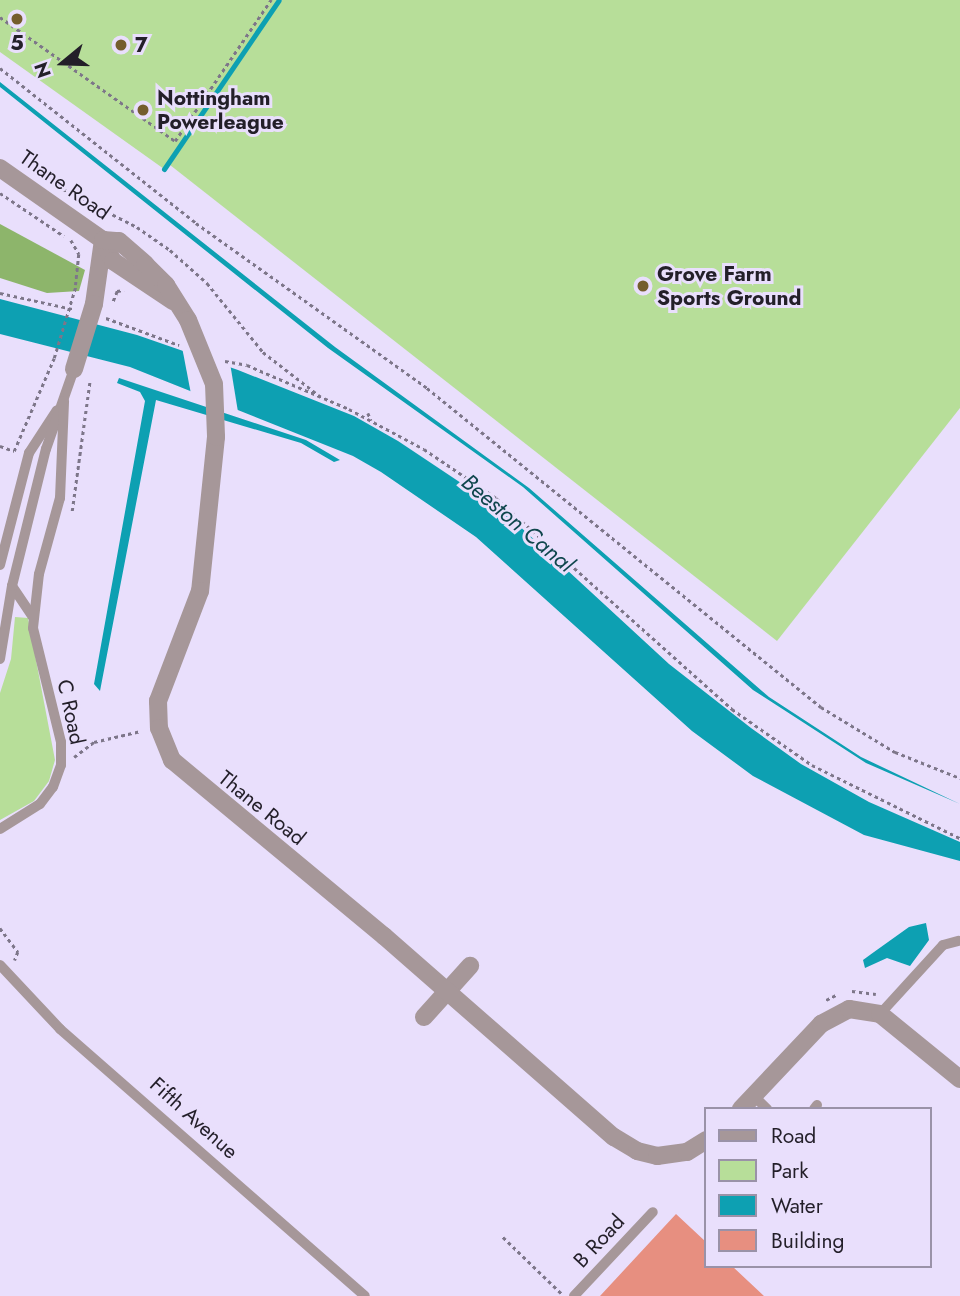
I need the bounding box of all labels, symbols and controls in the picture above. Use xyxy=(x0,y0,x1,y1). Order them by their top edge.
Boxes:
marker: 5 xyxy=(9,11,25,27)
north arrow xyxy=(28,28,98,98)
place label: 5 xyxy=(10,30,24,56)
place label: 7 xyxy=(135,32,148,58)
marker: 7 xyxy=(113,37,129,53)
text: N xyxy=(27,58,58,82)
place label: Nottingham Powerleague xyxy=(157,85,284,135)
marker: Nottingham Powerleague xyxy=(135,102,151,118)
street label: Thane Road xyxy=(15,145,115,225)
place label: Grove Farm Sports Ground xyxy=(657,261,802,311)
marker: Grove Farm Sports Ground xyxy=(635,278,651,294)
water label: Beeston Canal xyxy=(456,468,580,578)
street label: C Road xyxy=(52,677,90,747)
street label: Thane Road xyxy=(214,765,310,851)
street label: Fifth Avenue xyxy=(145,1072,243,1164)
legend xyxy=(704,1107,932,1268)
text: Road xyxy=(771,1121,816,1151)
text: Park xyxy=(771,1156,808,1186)
text: Water xyxy=(771,1191,823,1221)
street label: B Road xyxy=(568,1209,630,1273)
text: Building xyxy=(771,1226,844,1256)

